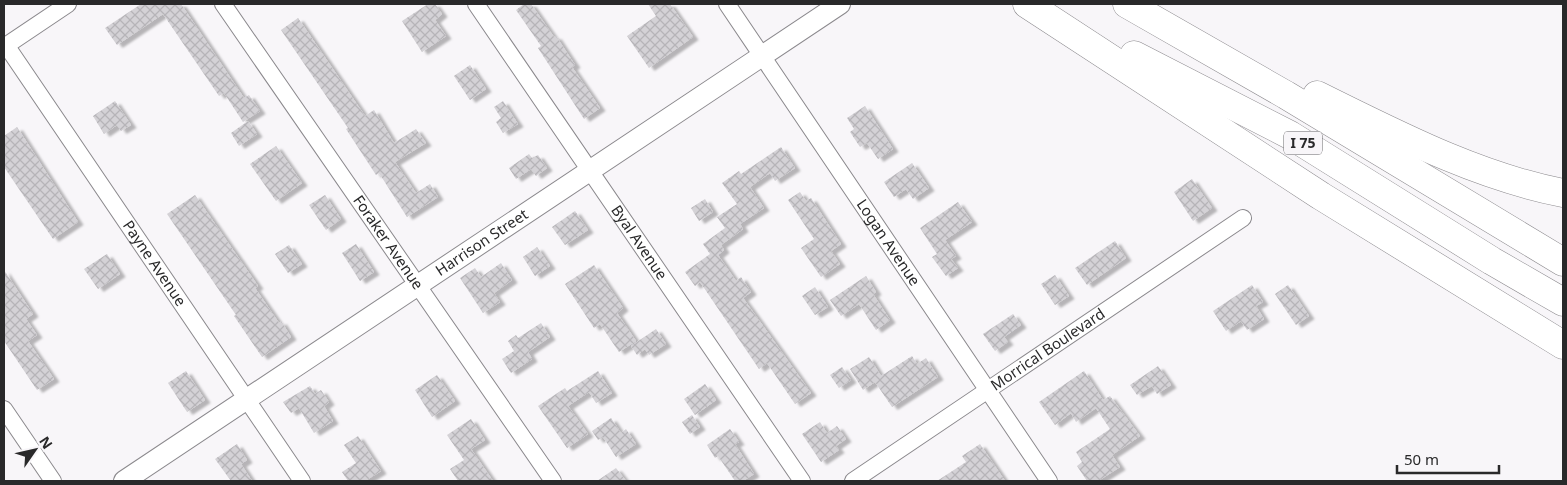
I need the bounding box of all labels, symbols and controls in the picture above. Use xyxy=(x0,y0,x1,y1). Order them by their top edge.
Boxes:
road number: I 75 xyxy=(1284,132,1322,154)
street label: Foraker Avenue xyxy=(349,191,428,293)
street label: Logan Avenue xyxy=(853,195,925,289)
street label: Byal Avenue xyxy=(607,201,673,283)
street label: Harrison Street xyxy=(431,203,532,280)
street label: Payne Avenue xyxy=(119,216,191,310)
street label: Morrical Boulevard xyxy=(986,303,1108,394)
north arrow xyxy=(10,425,60,475)
text: N xyxy=(35,432,57,452)
scale bar xyxy=(1397,442,1500,474)
text: 50 m xyxy=(1404,449,1439,469)

